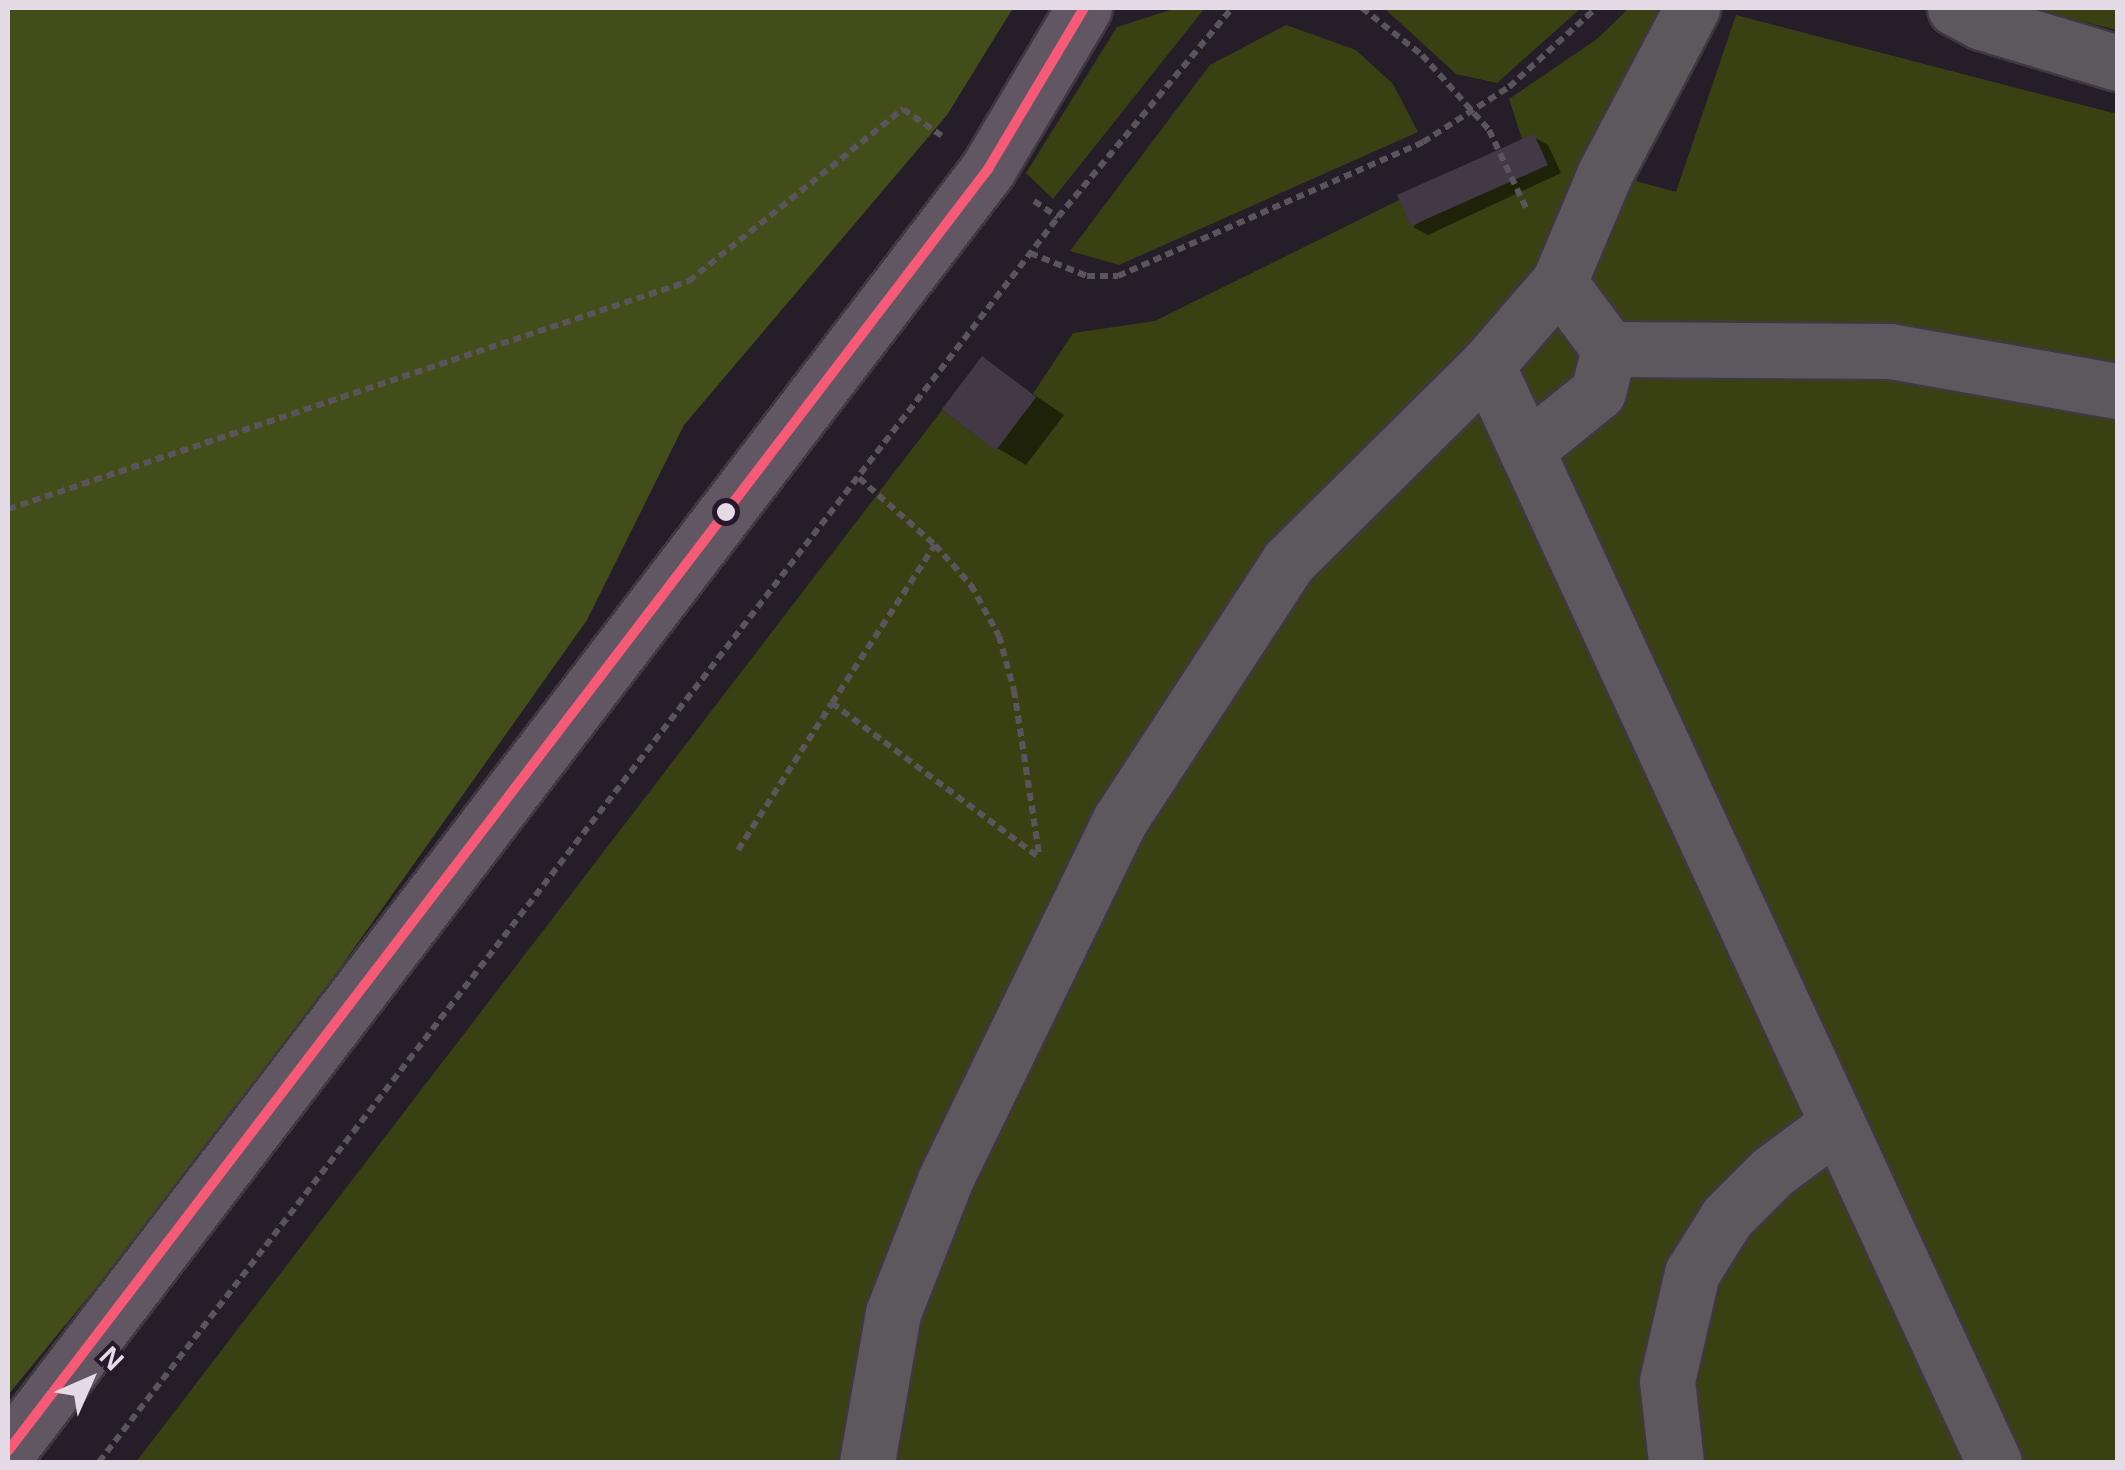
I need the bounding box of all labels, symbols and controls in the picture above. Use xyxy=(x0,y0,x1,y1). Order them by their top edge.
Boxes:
unlabelled marker xyxy=(716,502,736,522)
north arrow xyxy=(40,1330,140,1430)
text: N xyxy=(93,1340,130,1377)

